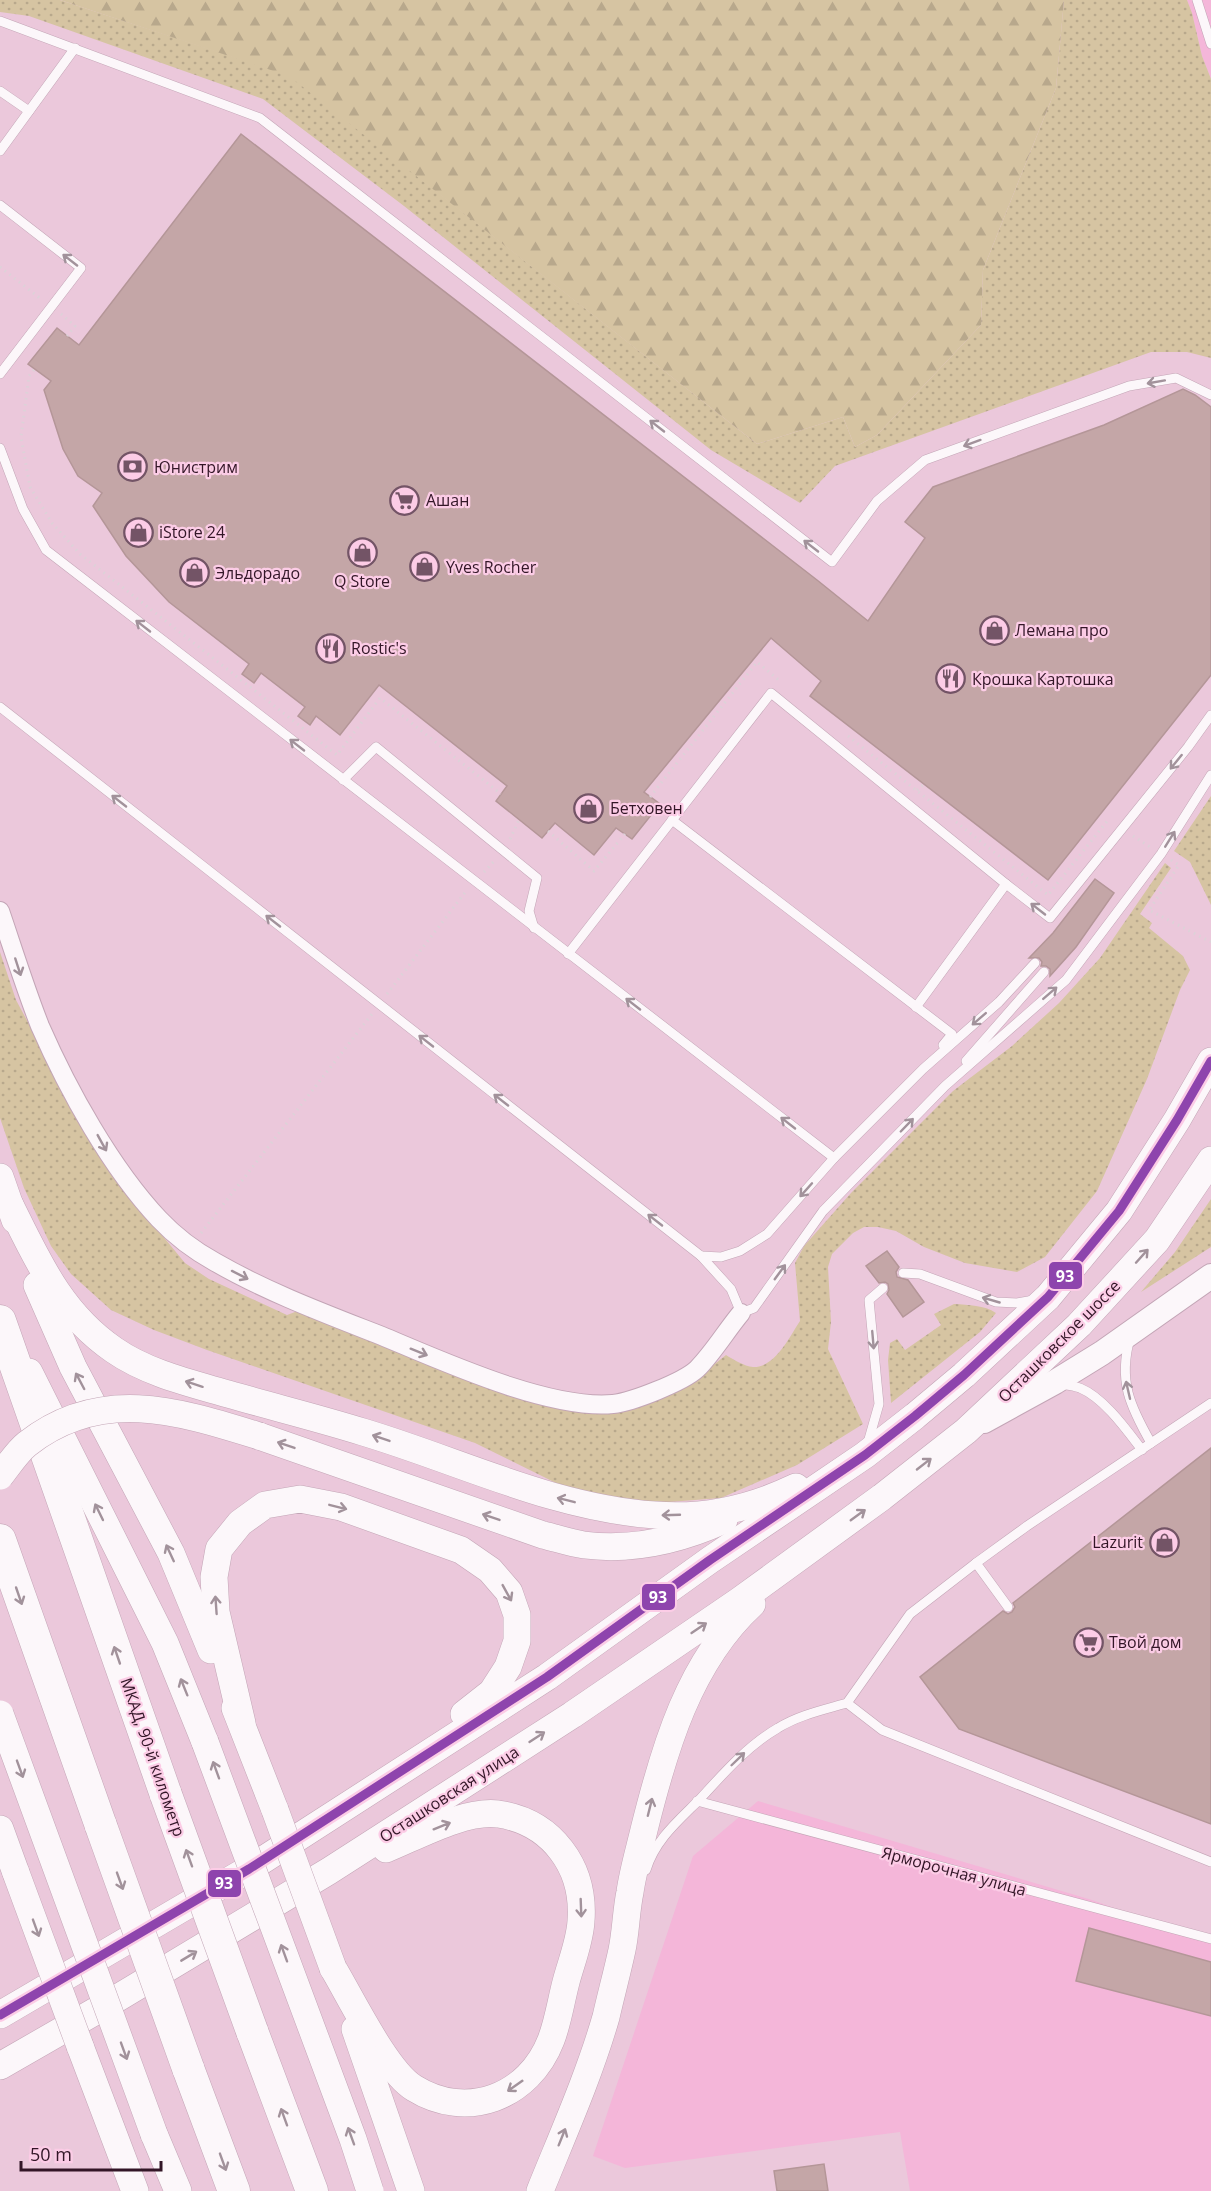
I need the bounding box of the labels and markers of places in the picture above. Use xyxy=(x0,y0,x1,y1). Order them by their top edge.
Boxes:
bank icon: Юнистрим xyxy=(117,451,149,483)
place label: Юнистрим xyxy=(154,456,238,478)
supermarket icon: Ашан xyxy=(389,484,421,516)
place label: Ашан xyxy=(426,489,469,511)
shop icon: iStore 24 xyxy=(122,516,154,548)
place label: iStore 24 xyxy=(159,521,225,543)
shop icon: Q Store xyxy=(346,537,378,569)
shop icon: Yves Rocher xyxy=(409,551,441,583)
place label: Yves Rocher xyxy=(446,556,537,578)
shop icon: Эльдорадо xyxy=(178,557,210,589)
place label: Эльдорадо xyxy=(215,562,300,584)
place label: Q Store xyxy=(334,570,390,592)
shop icon: Лемана про xyxy=(978,614,1010,646)
place label: Лемана про xyxy=(1015,619,1108,641)
restaurant icon: Rostic's xyxy=(314,632,346,664)
place label: Rostic's xyxy=(351,637,407,659)
restaurant icon: Крошка Картошка xyxy=(935,663,967,695)
place label: Крошка Картошка xyxy=(972,668,1114,690)
shop icon: Бетховен xyxy=(573,792,605,824)
place label: Бетховен xyxy=(610,797,683,819)
shop icon: Lazurit xyxy=(1148,1526,1180,1558)
place label: Lazurit xyxy=(1092,1531,1143,1553)
supermarket icon: Твой дом xyxy=(1072,1626,1104,1658)
place label: Твой дом xyxy=(1109,1631,1182,1653)

